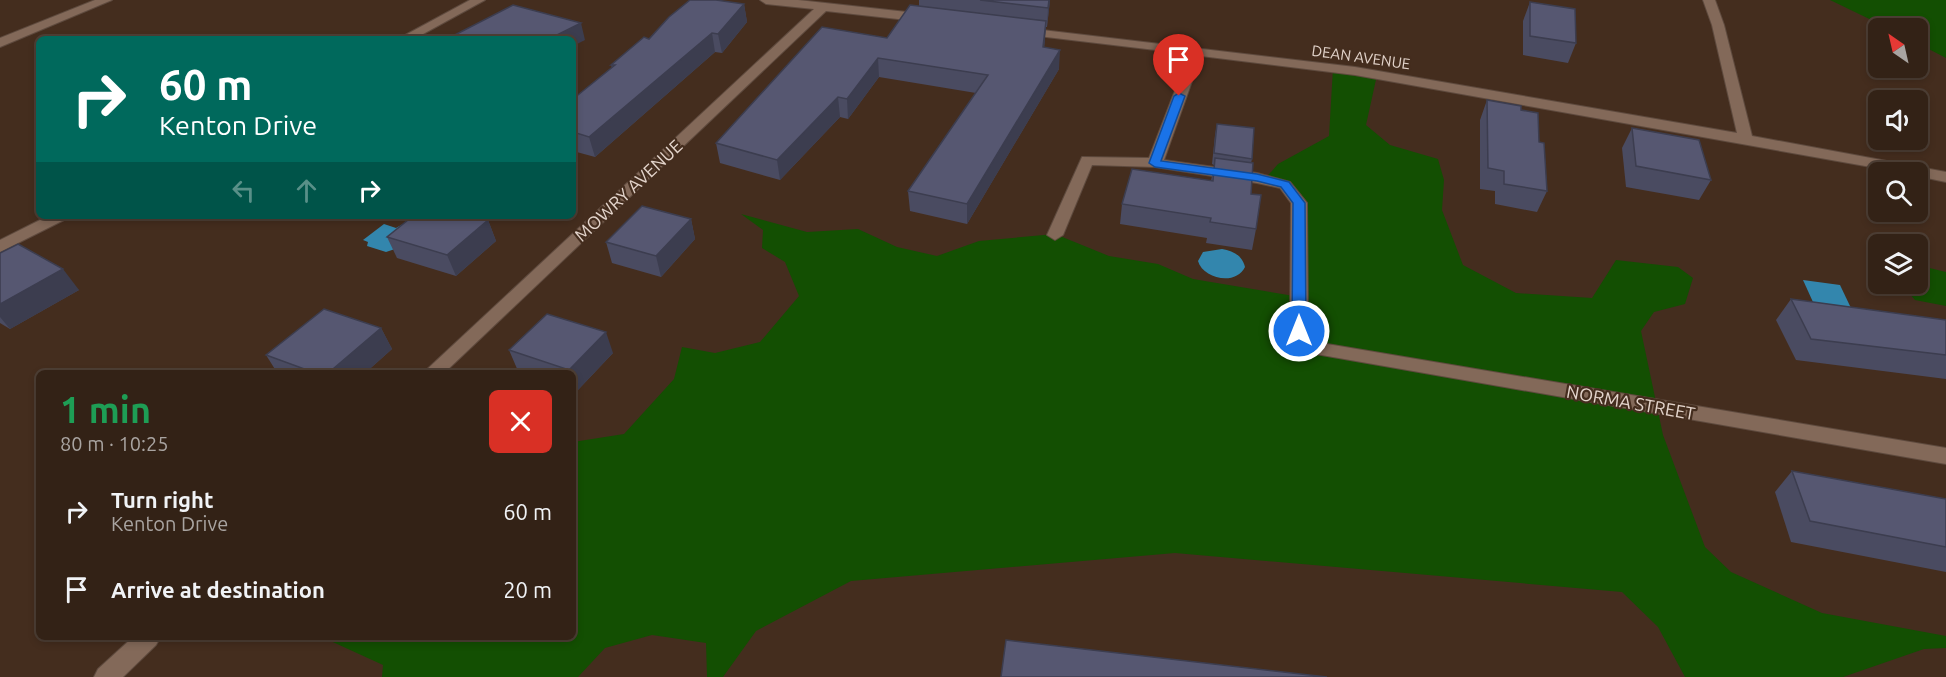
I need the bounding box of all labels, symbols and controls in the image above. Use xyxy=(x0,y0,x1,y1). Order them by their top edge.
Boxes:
north arrow xyxy=(1868,18,1928,78)
map controls xyxy=(1868,18,1928,294)
pin xyxy=(1153,34,1204,96)
street label: DEAN AVENUE xyxy=(1311,42,1411,72)
icon: arrive xyxy=(1162,43,1195,76)
icon: right xyxy=(60,60,138,138)
text: 60 m xyxy=(159,61,253,108)
button: sound xyxy=(1868,90,1928,150)
text: Kenton Drive xyxy=(159,110,317,140)
street label: MOWRY AVENUE xyxy=(570,135,686,245)
button: search xyxy=(1868,162,1928,222)
icon: left xyxy=(227,174,260,207)
icon: ahead xyxy=(290,174,323,207)
icon: right xyxy=(353,174,386,207)
button: layers xyxy=(1868,234,1928,294)
position arrow xyxy=(1267,299,1331,363)
street label: NORMA STREET xyxy=(1565,381,1697,423)
text: 1 min xyxy=(60,389,151,430)
button: close xyxy=(489,390,552,453)
text: 80 m · 10:25 xyxy=(60,432,169,455)
text: Turn right xyxy=(111,487,213,512)
icon: right xyxy=(60,495,93,528)
text: 60 m xyxy=(503,499,552,524)
text: Kenton Drive xyxy=(111,512,228,535)
icon: arrive xyxy=(60,573,93,606)
text: Arrive at destination xyxy=(111,577,325,602)
text: 20 m xyxy=(503,577,552,602)

